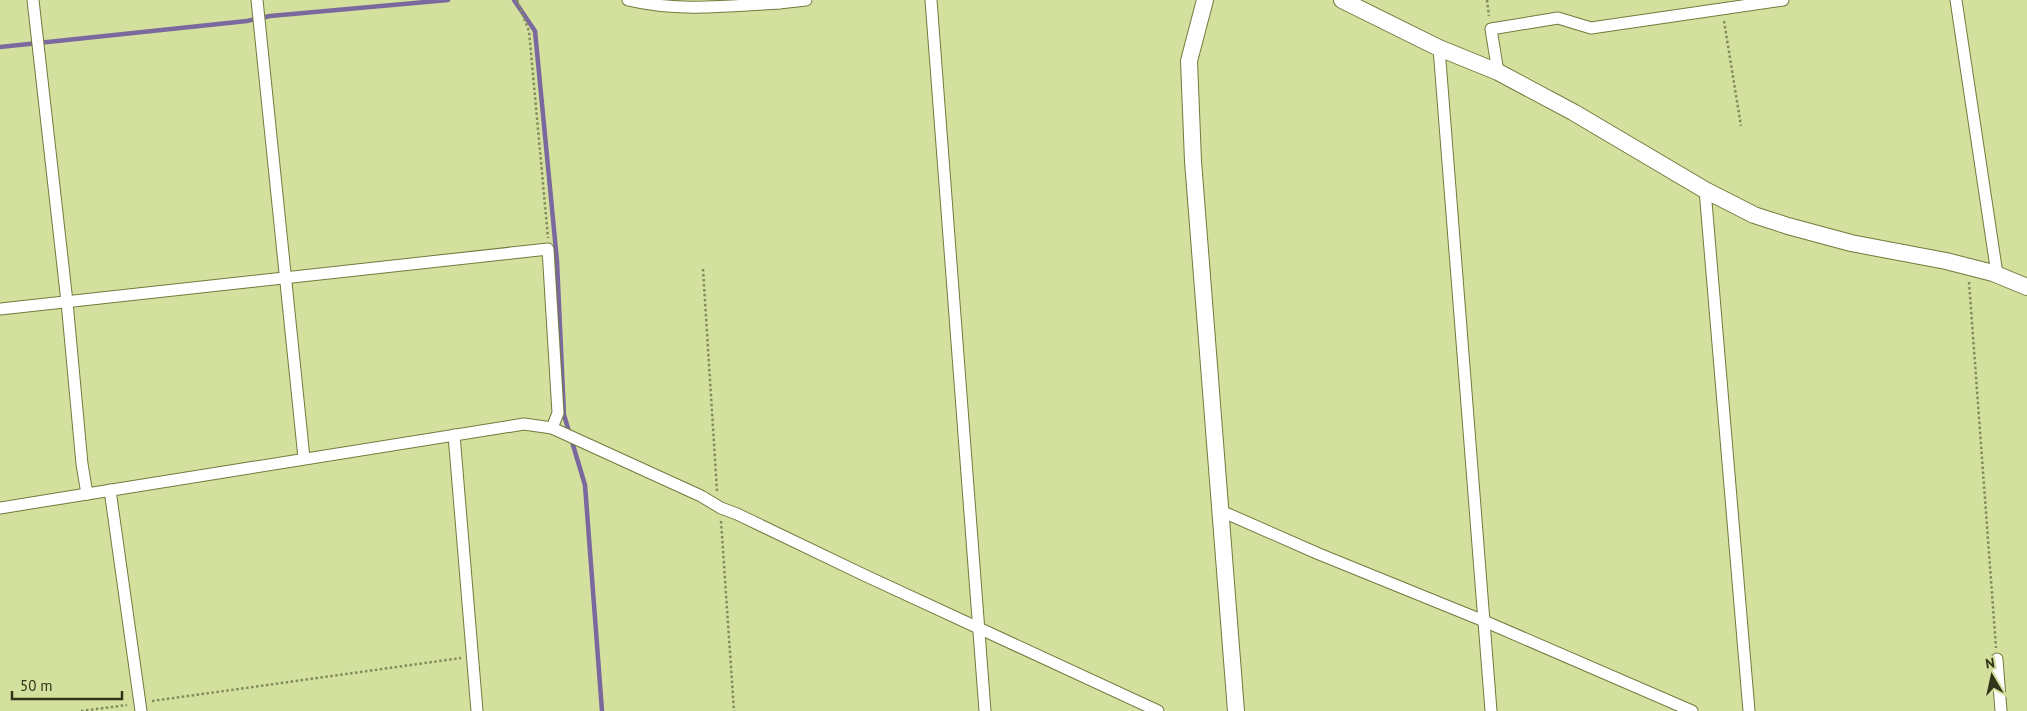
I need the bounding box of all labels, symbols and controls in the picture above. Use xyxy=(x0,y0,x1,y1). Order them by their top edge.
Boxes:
north arrow xyxy=(1967,651,2017,701)
text: N xyxy=(1984,654,1996,673)
scale bar xyxy=(12,668,122,700)
text: 50 m xyxy=(20,676,53,695)

